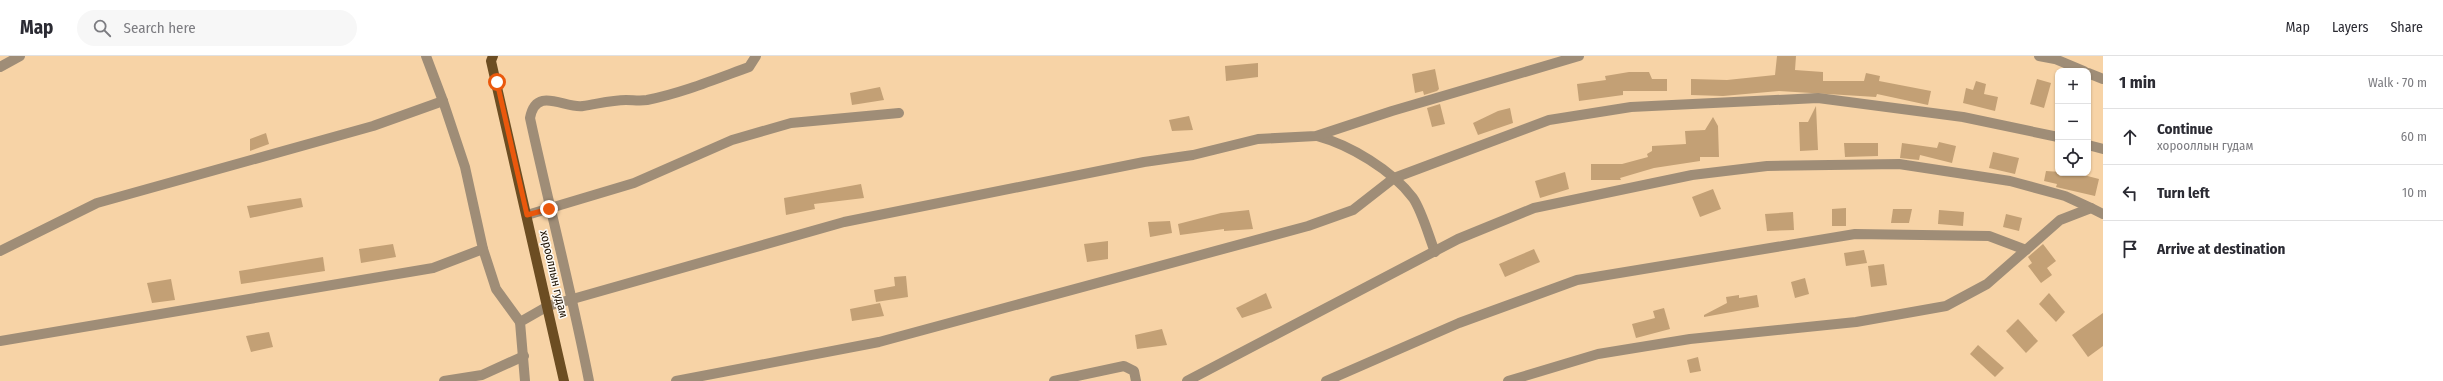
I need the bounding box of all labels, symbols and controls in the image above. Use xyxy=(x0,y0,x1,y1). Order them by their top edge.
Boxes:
search box xyxy=(77,10,357,46)
text: Map xyxy=(20,16,53,39)
icon: search xyxy=(91,17,113,39)
text: Search here xyxy=(123,19,196,37)
text: Map xyxy=(2286,19,2310,36)
text: Layers xyxy=(2332,19,2368,36)
text: Share xyxy=(2390,19,2423,36)
map controls xyxy=(2055,68,2091,176)
button: + xyxy=(2055,68,2091,104)
text: 1 min xyxy=(2119,72,2156,93)
route start xyxy=(488,73,506,91)
text: Walk · 70 m xyxy=(2368,75,2427,90)
button: − xyxy=(2055,104,2091,140)
text: Continue xyxy=(2157,120,2213,138)
icon: ahead xyxy=(2119,126,2141,148)
text: 60 m xyxy=(2401,129,2427,144)
text: хорооллын гудам xyxy=(2157,138,2253,153)
button: locate xyxy=(2055,140,2091,176)
icon: left xyxy=(2119,182,2141,204)
text: Turn left xyxy=(2157,184,2210,202)
text: 10 m xyxy=(2402,185,2427,200)
route end xyxy=(540,200,558,218)
street label: хорооллын гудам xyxy=(537,229,571,319)
icon: arrive xyxy=(2119,238,2141,260)
text: Arrive at destination xyxy=(2157,240,2285,258)

